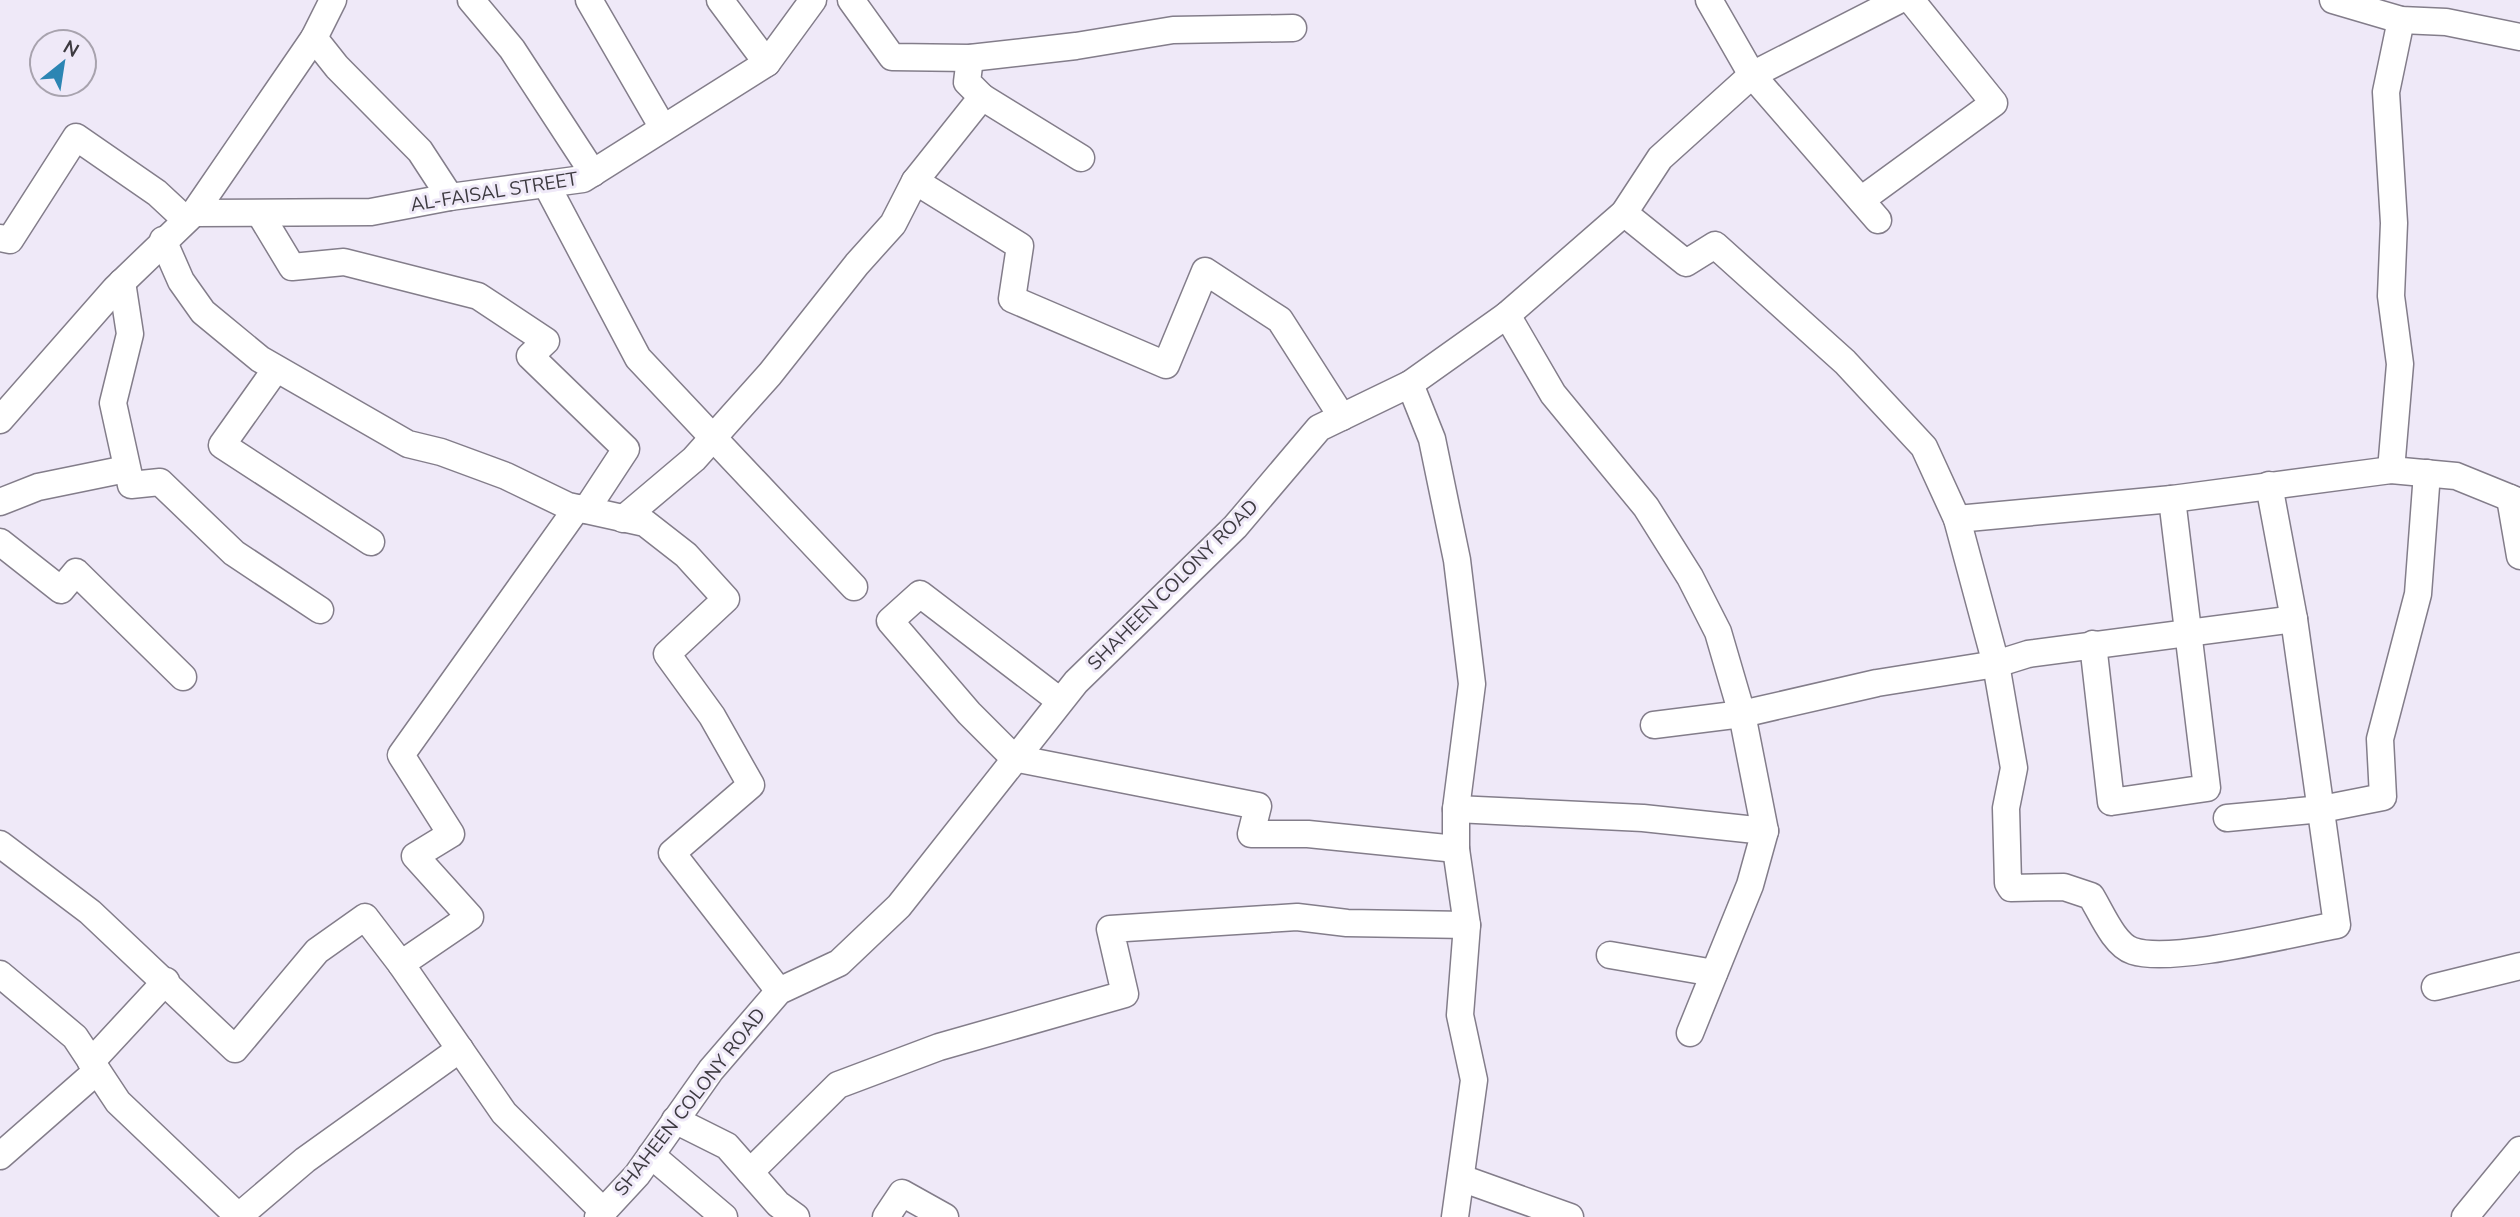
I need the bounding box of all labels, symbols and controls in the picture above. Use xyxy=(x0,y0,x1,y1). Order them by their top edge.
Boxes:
north arrow xyxy=(28,28,98,98)
text: N xyxy=(58,34,84,64)
street label: AL-FAISAL STREET xyxy=(408,166,580,218)
street label: SHAHEEN COLONY ROAD xyxy=(1082,494,1264,676)
street label: SHAHEEN COLONY ROAD xyxy=(608,1003,772,1201)

